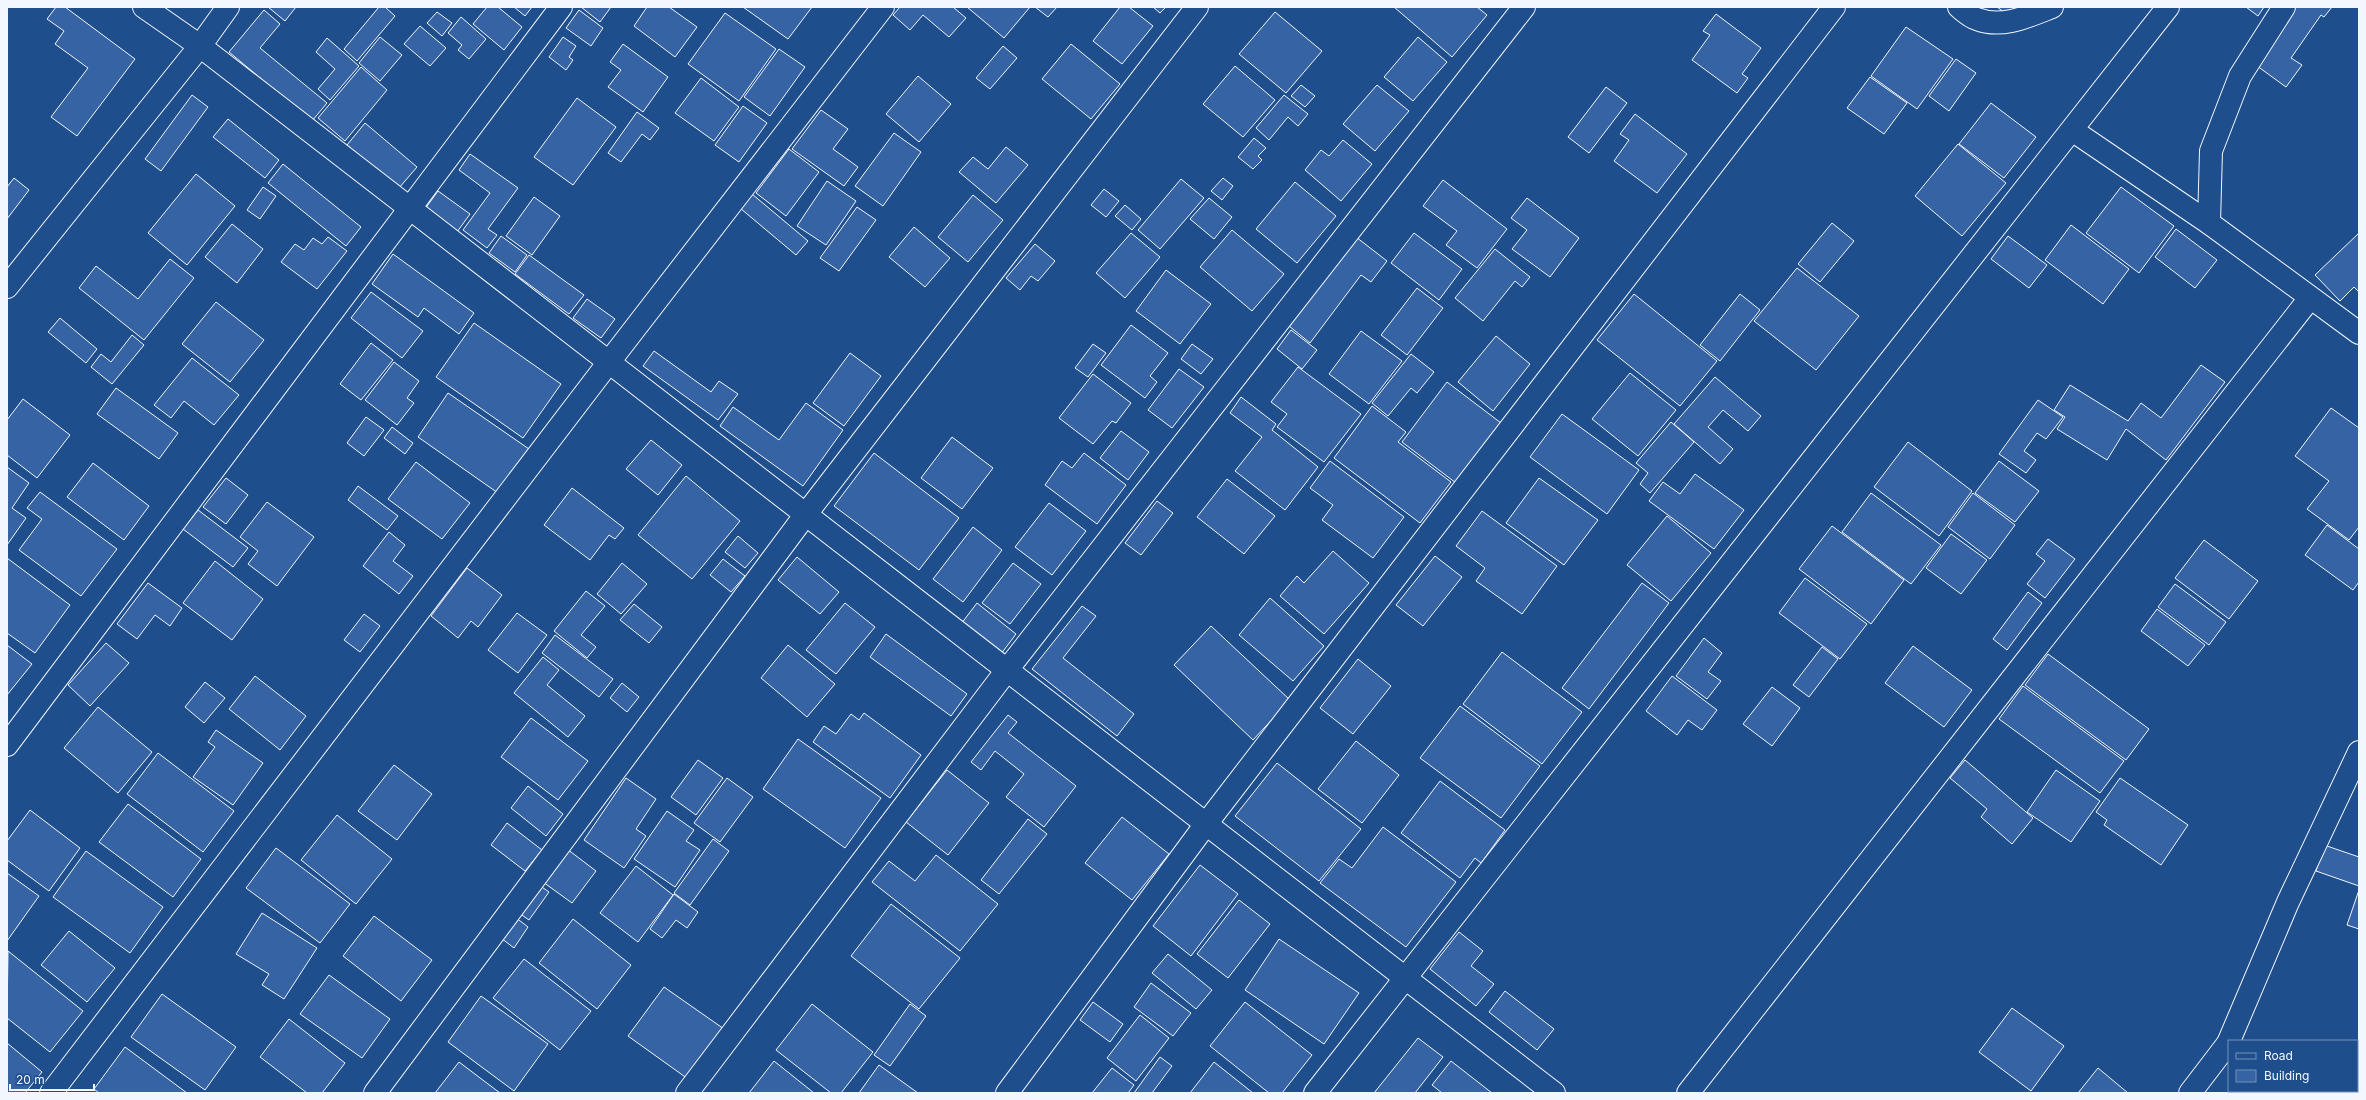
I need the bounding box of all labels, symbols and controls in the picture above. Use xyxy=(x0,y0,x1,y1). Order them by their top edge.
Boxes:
legend xyxy=(2228,1040,2358,1092)
text: Road xyxy=(2264,1048,2293,1063)
scale bar xyxy=(10,1066,94,1092)
text: Building xyxy=(2264,1068,2309,1083)
text: 20 m xyxy=(16,1072,45,1087)

